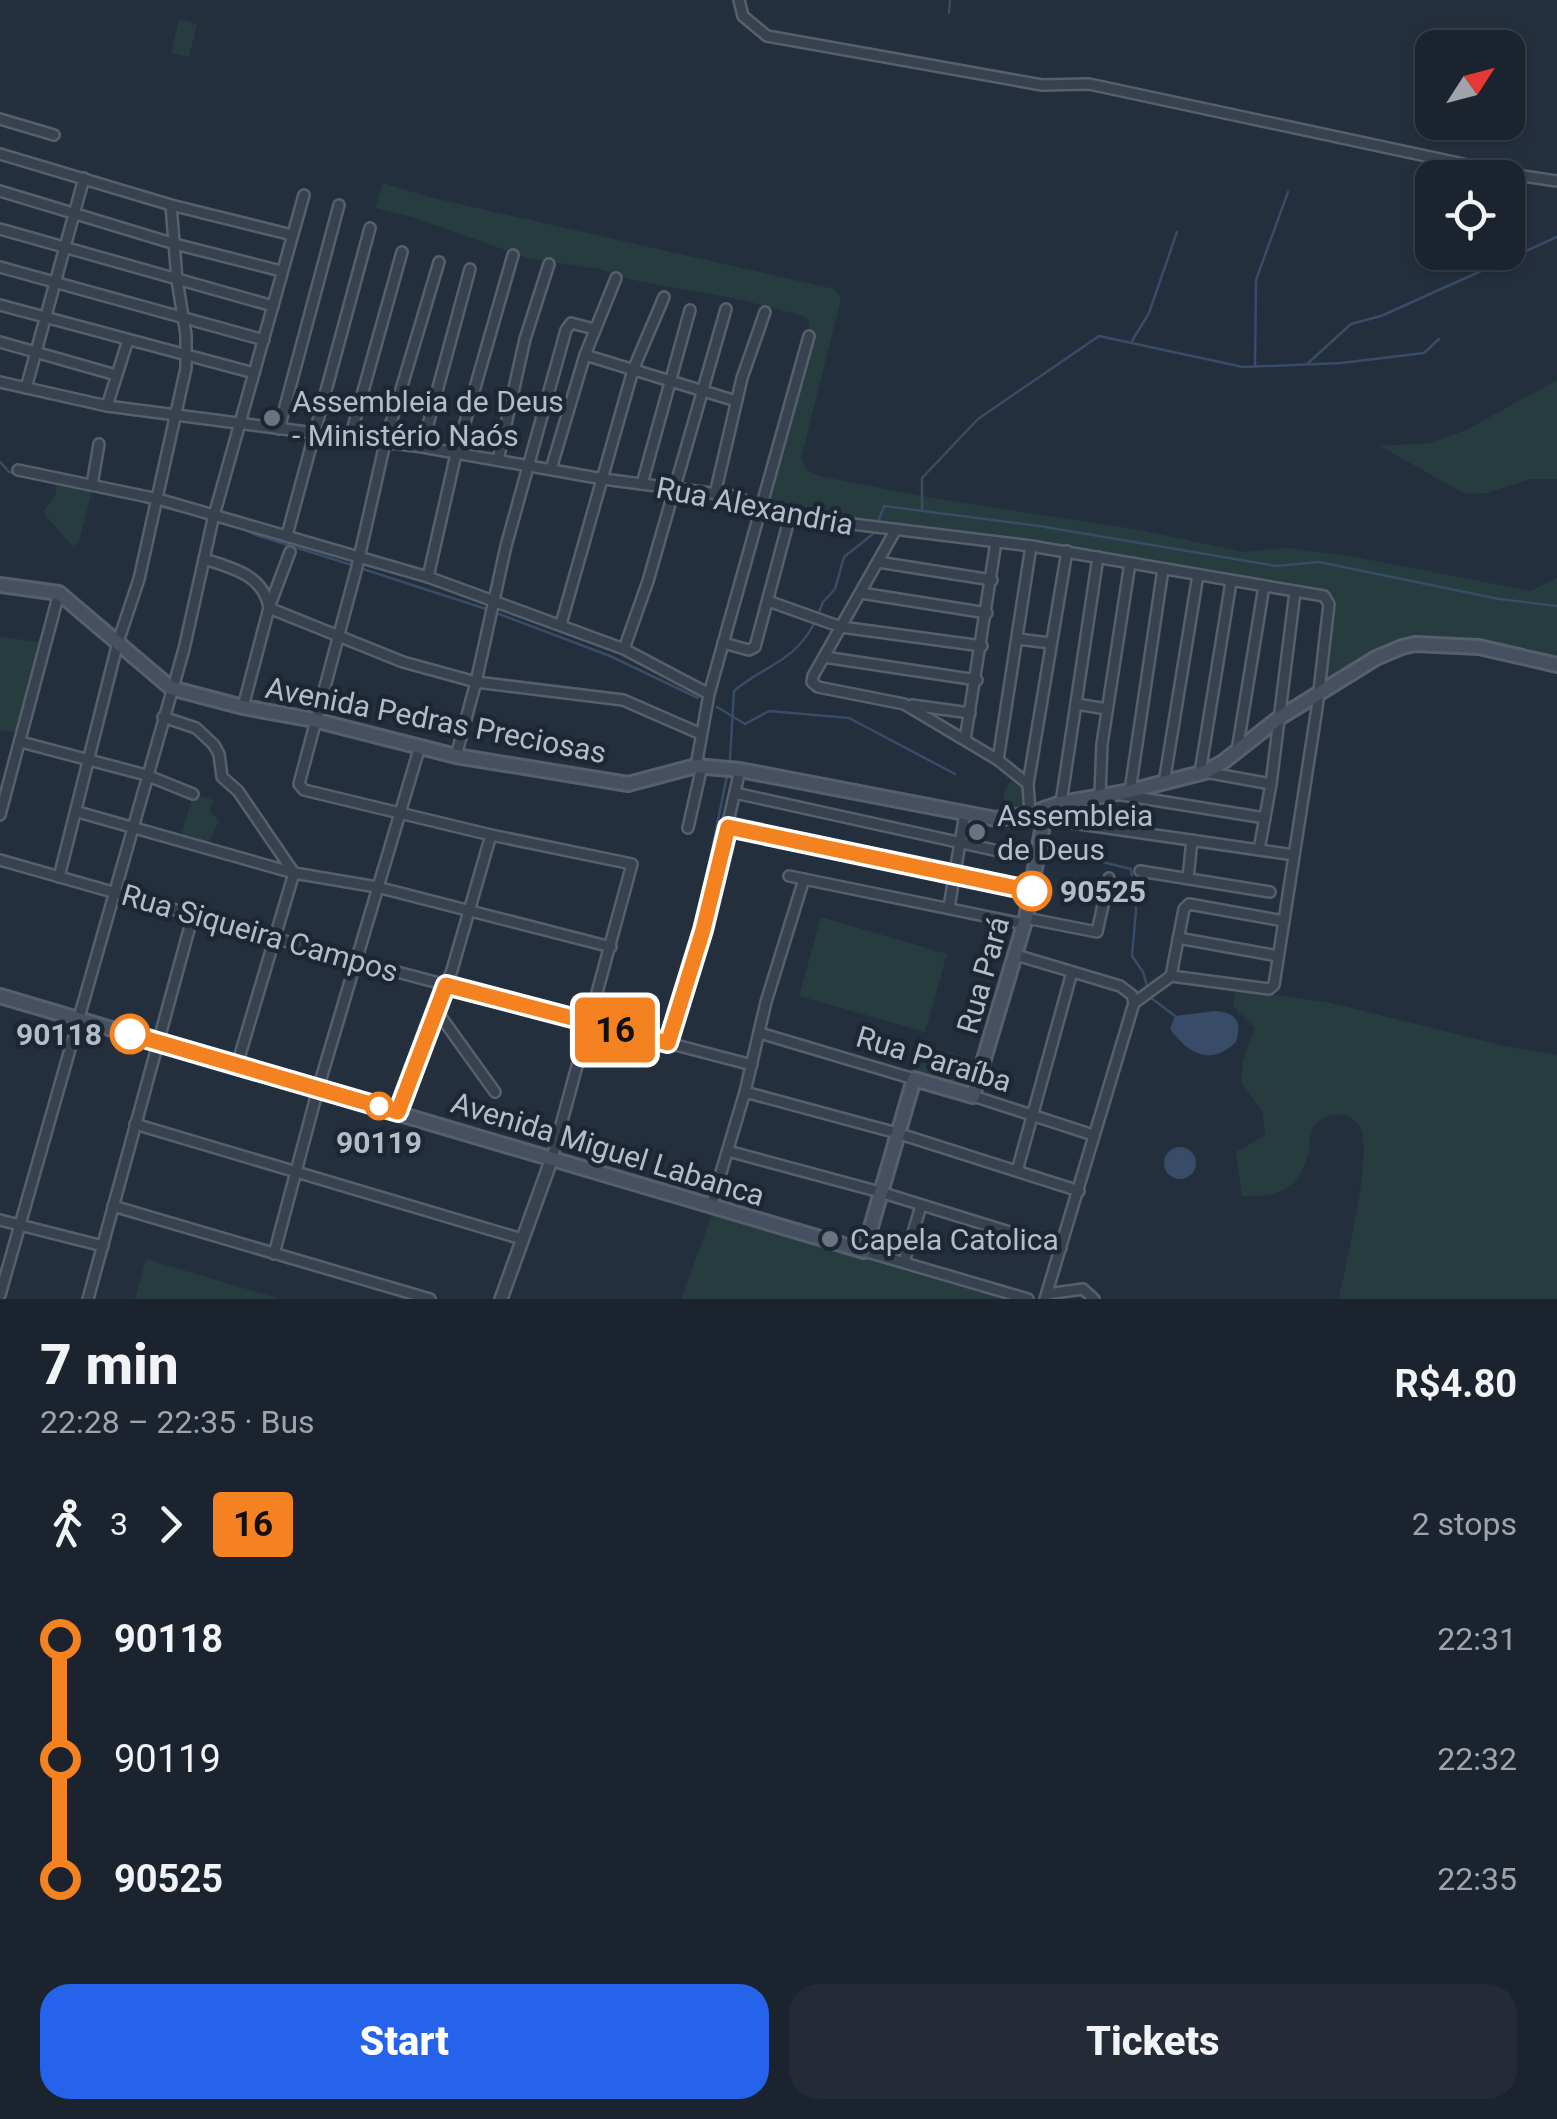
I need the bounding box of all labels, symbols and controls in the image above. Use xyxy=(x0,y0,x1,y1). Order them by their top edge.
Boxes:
north arrow xyxy=(1415,30,1525,140)
map controls xyxy=(1415,30,1525,270)
button: locate xyxy=(1415,160,1525,270)
place label: Assembleia de Deus - Ministério Naós xyxy=(292,384,564,453)
marker: Assembleia de Deus - Ministério Naós xyxy=(261,407,283,429)
street label: Rua Alexandria xyxy=(653,470,857,542)
street label: Avenida Pedras Preciosas xyxy=(263,670,609,770)
place label: Assembleia de Deus xyxy=(997,798,1153,867)
marker: Assembleia de Deus xyxy=(966,821,988,843)
marker: 90525 xyxy=(1013,872,1051,910)
place label: 90525 xyxy=(1060,874,1146,909)
street label: Rua Siqueira Campos xyxy=(118,877,402,989)
street label: Rua Pará xyxy=(950,913,1016,1037)
line badge: 16 xyxy=(570,998,660,1062)
text: 16 xyxy=(595,1010,635,1051)
marker: 90118 xyxy=(111,1015,149,1053)
place label: 90118 xyxy=(16,1017,102,1052)
street label: Rua Paraíba xyxy=(852,1019,1016,1099)
street label: Avenida Miguel Labanca xyxy=(447,1085,769,1213)
marker: 90119 xyxy=(366,1093,392,1119)
place label: 90119 xyxy=(336,1125,422,1160)
place label: Capela Catolica xyxy=(850,1222,1059,1257)
marker: Capela Catolica xyxy=(819,1228,841,1250)
text: 7 min xyxy=(40,1333,179,1397)
text: R$4.80 xyxy=(1394,1362,1517,1406)
text: 22:28 – 22:35 · Bus xyxy=(40,1403,315,1441)
icon: walk xyxy=(40,1497,95,1552)
icon: forward xyxy=(143,1497,198,1552)
text: 16 xyxy=(233,1504,273,1545)
text: 3 xyxy=(110,1505,128,1543)
text: 2 stops xyxy=(1412,1505,1517,1543)
text: 90118 xyxy=(114,1617,223,1661)
text: 22:31 xyxy=(1437,1620,1517,1658)
text: 90119 xyxy=(114,1737,221,1781)
text: 22:32 xyxy=(1437,1740,1517,1778)
text: 90525 xyxy=(114,1857,223,1901)
text: 22:35 xyxy=(1437,1860,1517,1898)
button: Start xyxy=(40,1984,769,2099)
button: Tickets xyxy=(789,1984,1517,2099)

